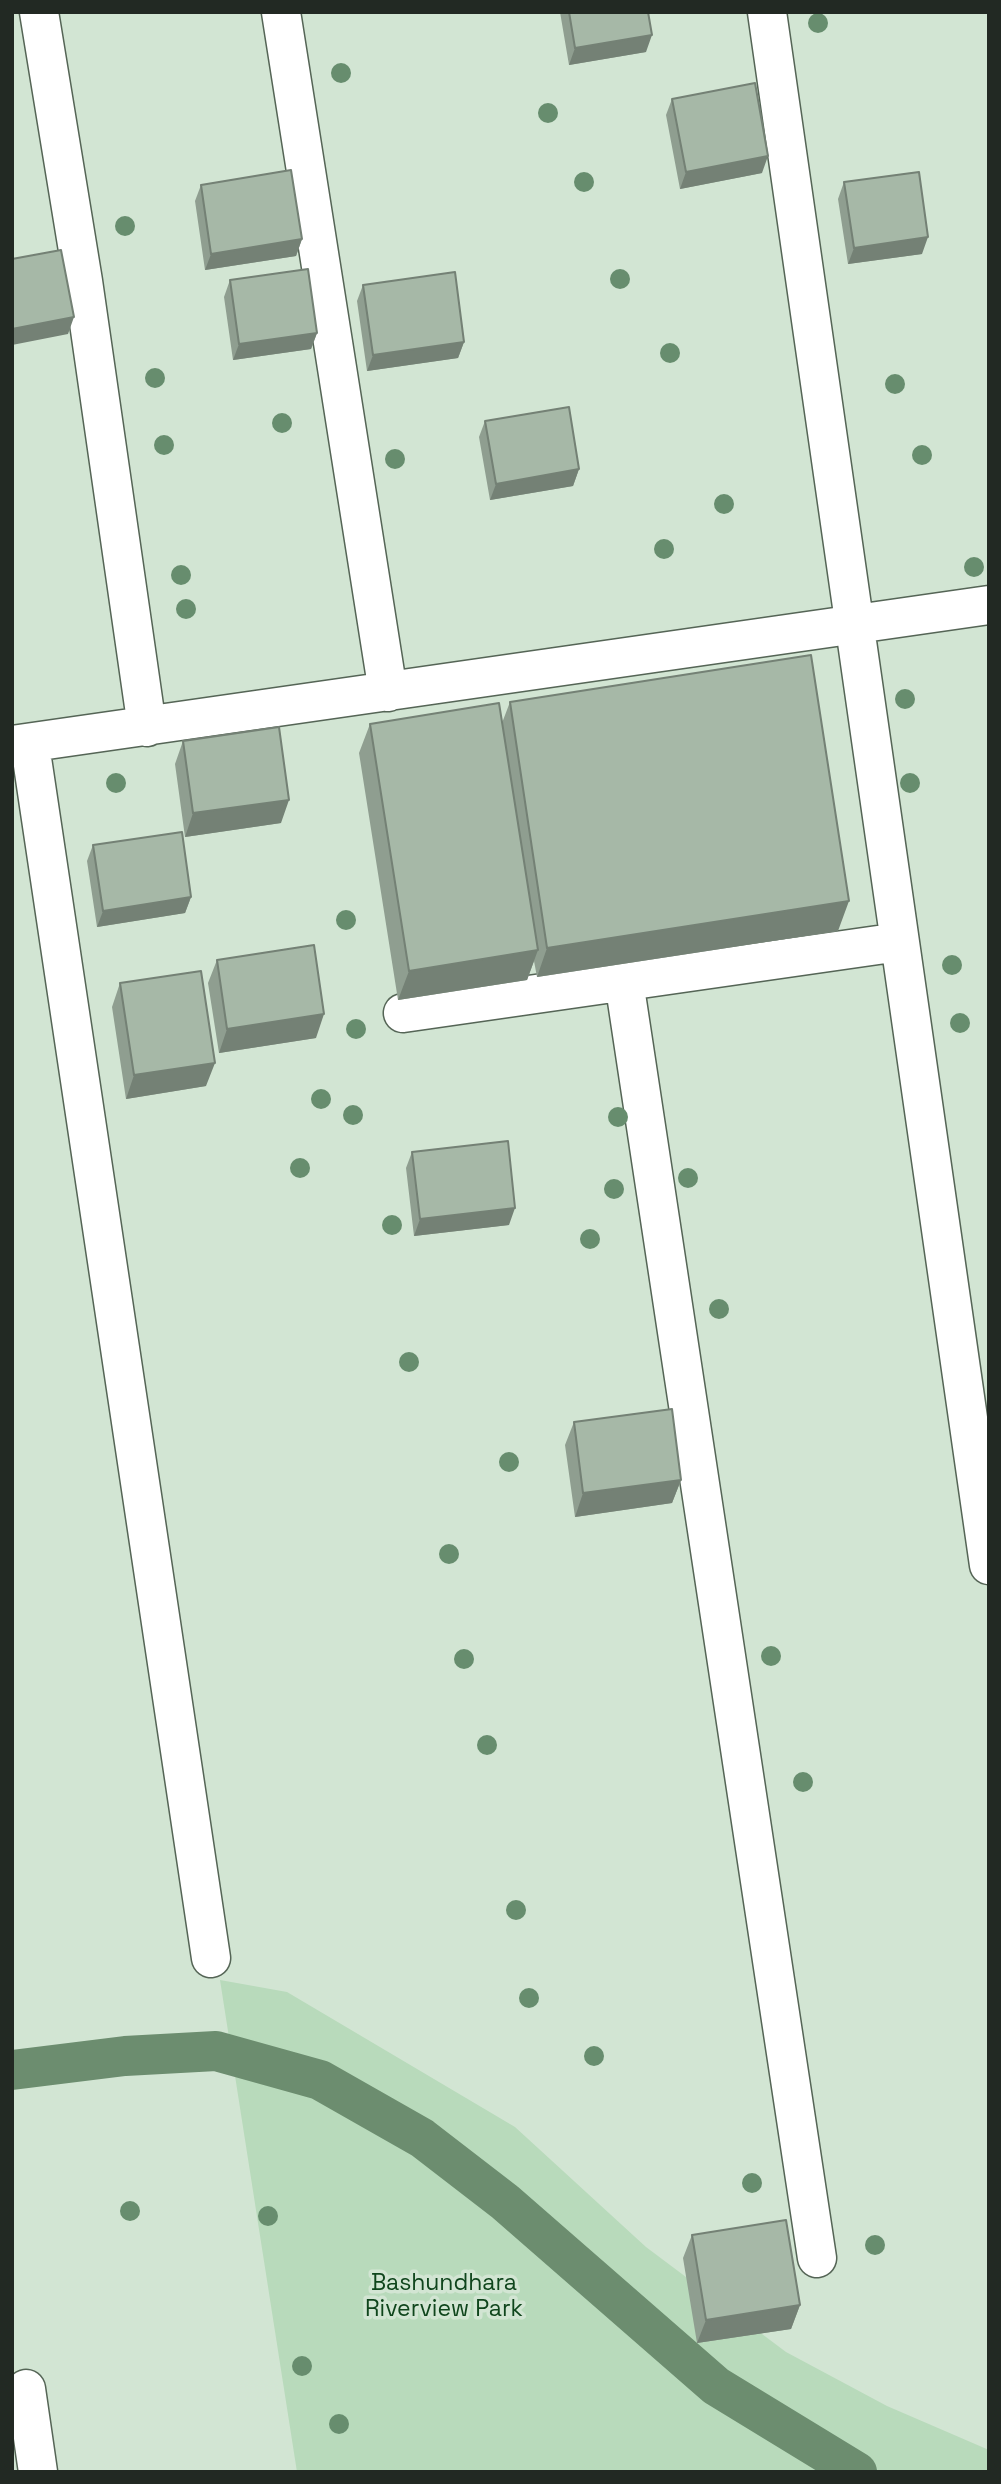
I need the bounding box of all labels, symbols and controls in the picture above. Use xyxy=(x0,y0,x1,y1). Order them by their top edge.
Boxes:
park label: Bashundhara Riverview Park xyxy=(365,2270,523,2324)

